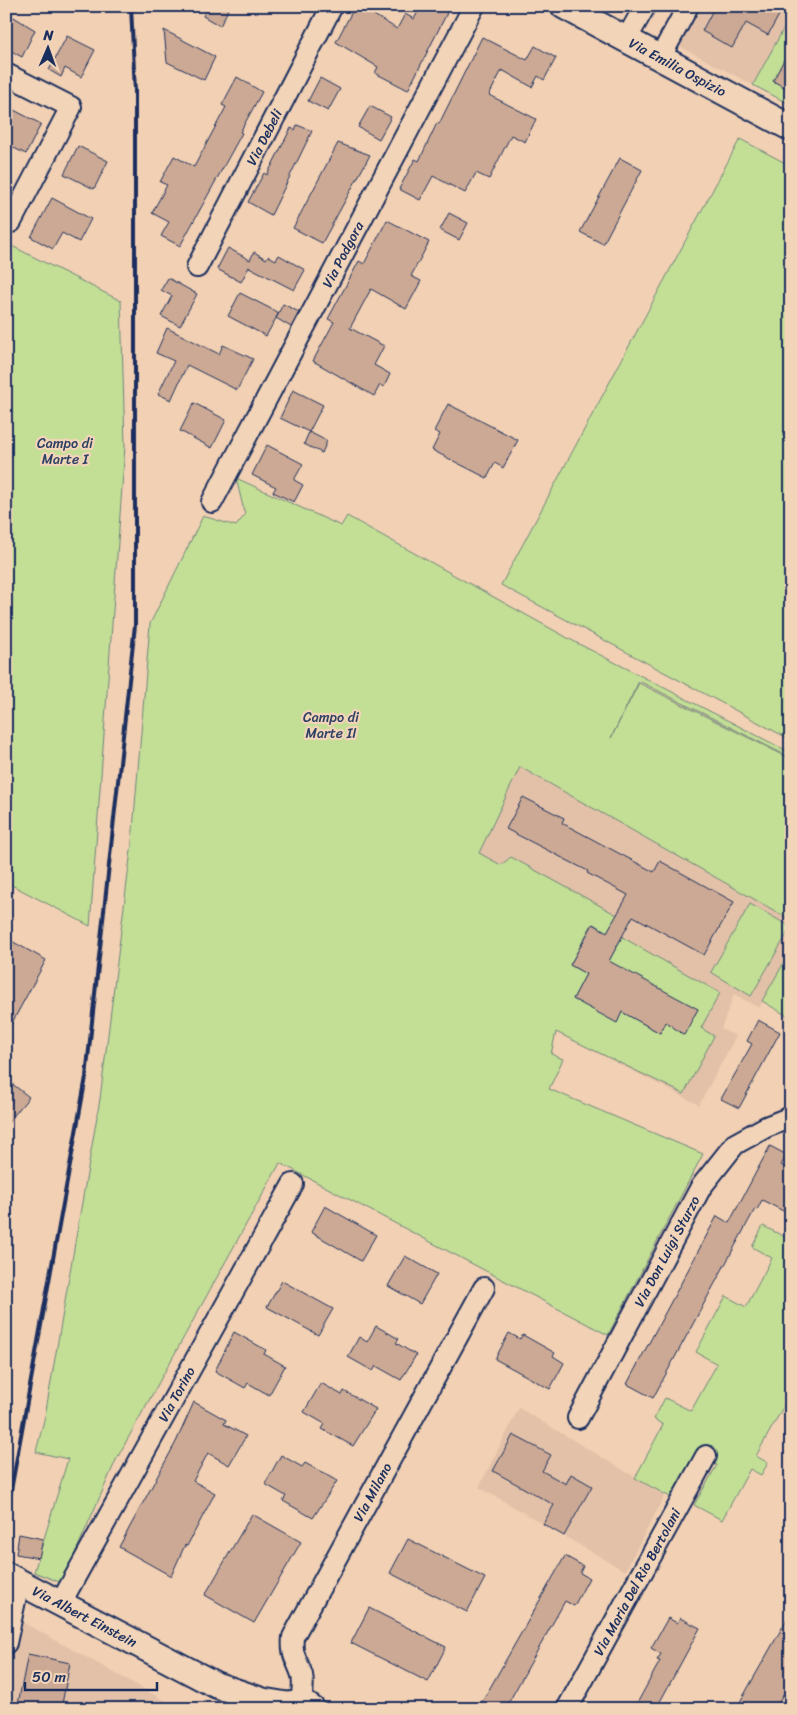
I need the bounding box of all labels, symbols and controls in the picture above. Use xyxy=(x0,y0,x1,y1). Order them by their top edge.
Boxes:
north arrow xyxy=(22,22,72,72)
text: N xyxy=(42,23,54,48)
street label: Via Emilia Ospizio xyxy=(624,31,731,104)
street label: Via Debeli xyxy=(239,104,290,170)
street label: Via Podgora xyxy=(315,216,371,292)
park label: Campo di Marte I xyxy=(37,431,94,472)
park label: Campo di Marte II xyxy=(303,705,360,746)
street label: Via Don Luigi Sturzo xyxy=(627,1191,707,1311)
street label: Via Torino xyxy=(151,1362,202,1427)
street label: Via Milano xyxy=(346,1458,399,1526)
street label: Via Maria Del Rio Bertolani xyxy=(586,1502,688,1660)
street label: Via Albert Einstein xyxy=(28,1578,142,1654)
scale bar xyxy=(25,1660,158,1692)
text: 50 m xyxy=(32,1664,67,1690)

